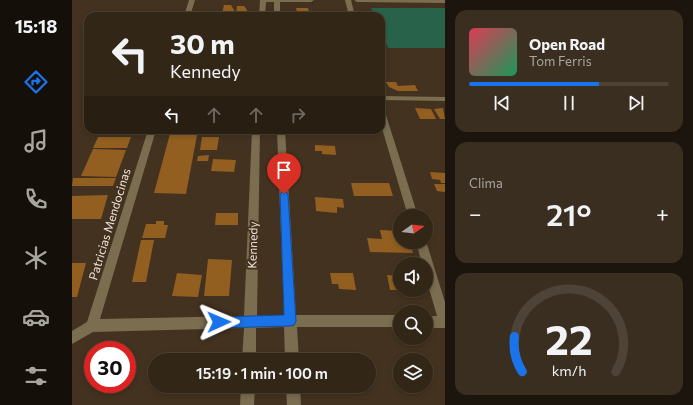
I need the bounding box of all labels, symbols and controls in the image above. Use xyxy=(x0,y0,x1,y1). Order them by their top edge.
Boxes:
text: 15:18 xyxy=(15,15,57,37)
text: 30 m xyxy=(170,26,235,60)
icon: left xyxy=(104,28,156,80)
text: Open Road xyxy=(529,35,605,53)
text: Tom Ferris xyxy=(529,53,592,69)
text: Kennedy xyxy=(170,60,241,82)
icon: directions xyxy=(22,68,50,96)
icon: previous xyxy=(491,92,513,114)
icon: pause xyxy=(558,92,580,114)
icon: next xyxy=(625,92,647,114)
icon: left xyxy=(161,104,183,126)
icon: ahead xyxy=(203,104,225,126)
icon: ahead xyxy=(245,104,267,126)
icon: right xyxy=(287,104,309,126)
icon: music xyxy=(22,127,50,155)
pin xyxy=(267,153,301,194)
icon: arrive xyxy=(273,159,295,181)
street label: Patricias Mendocinas xyxy=(85,166,133,282)
text: Clima xyxy=(469,175,503,191)
icon: phone xyxy=(22,185,50,213)
text: 21° xyxy=(546,195,591,232)
text: − xyxy=(469,200,482,227)
text: + xyxy=(656,200,669,227)
north arrow xyxy=(393,209,433,249)
map controls xyxy=(393,209,433,393)
street label: Kennedy xyxy=(244,221,260,269)
icon: climate xyxy=(22,244,50,272)
button: sound xyxy=(393,257,433,297)
position arrow xyxy=(198,301,240,343)
icon: car xyxy=(22,303,50,331)
button: search xyxy=(393,305,433,345)
text: 22 xyxy=(545,313,593,364)
speed limit sign: 30 xyxy=(84,341,136,393)
button: layers xyxy=(393,353,433,393)
text: km/h xyxy=(552,361,586,379)
icon: filters xyxy=(22,362,50,390)
text: 15:19 · 1 min · 100 m xyxy=(196,364,328,382)

